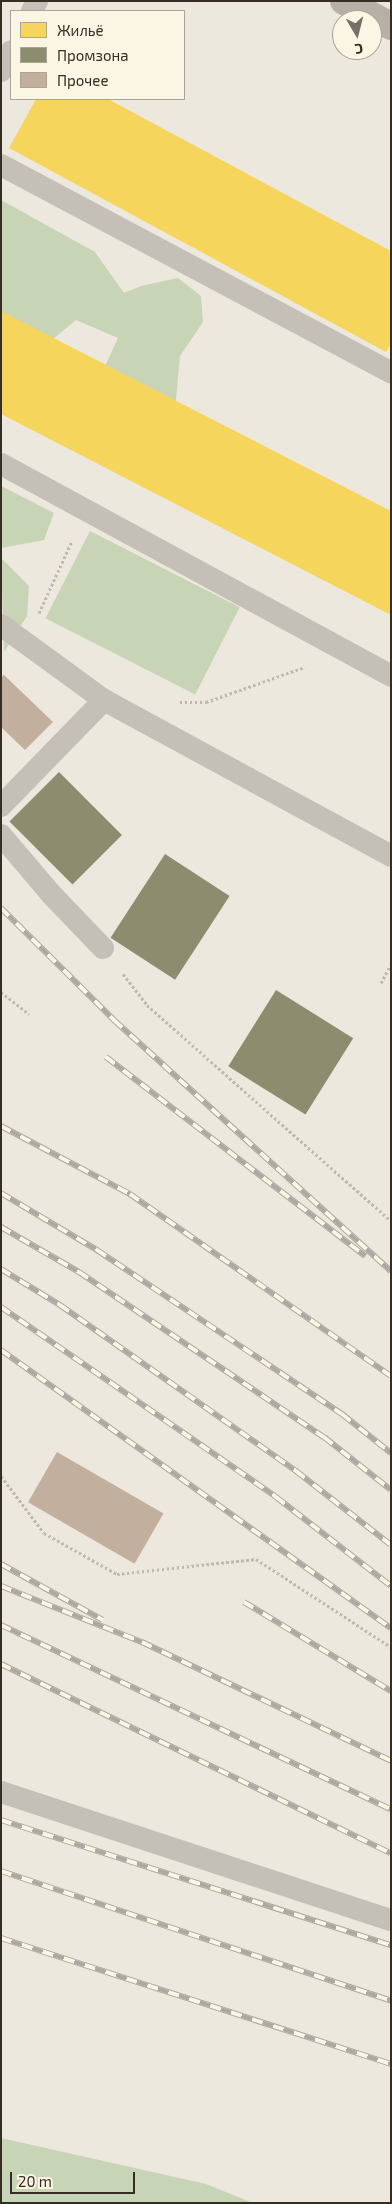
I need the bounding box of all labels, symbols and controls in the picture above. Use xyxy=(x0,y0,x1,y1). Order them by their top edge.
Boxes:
legend xyxy=(10,10,185,100)
north arrow xyxy=(332,10,382,60)
text: Жильё xyxy=(57,21,104,39)
text: С xyxy=(354,40,364,58)
text: Промзона xyxy=(57,46,129,64)
text: Прочее xyxy=(57,71,109,89)
scale bar xyxy=(12,2162,138,2194)
text: 20 m xyxy=(18,2172,52,2190)

